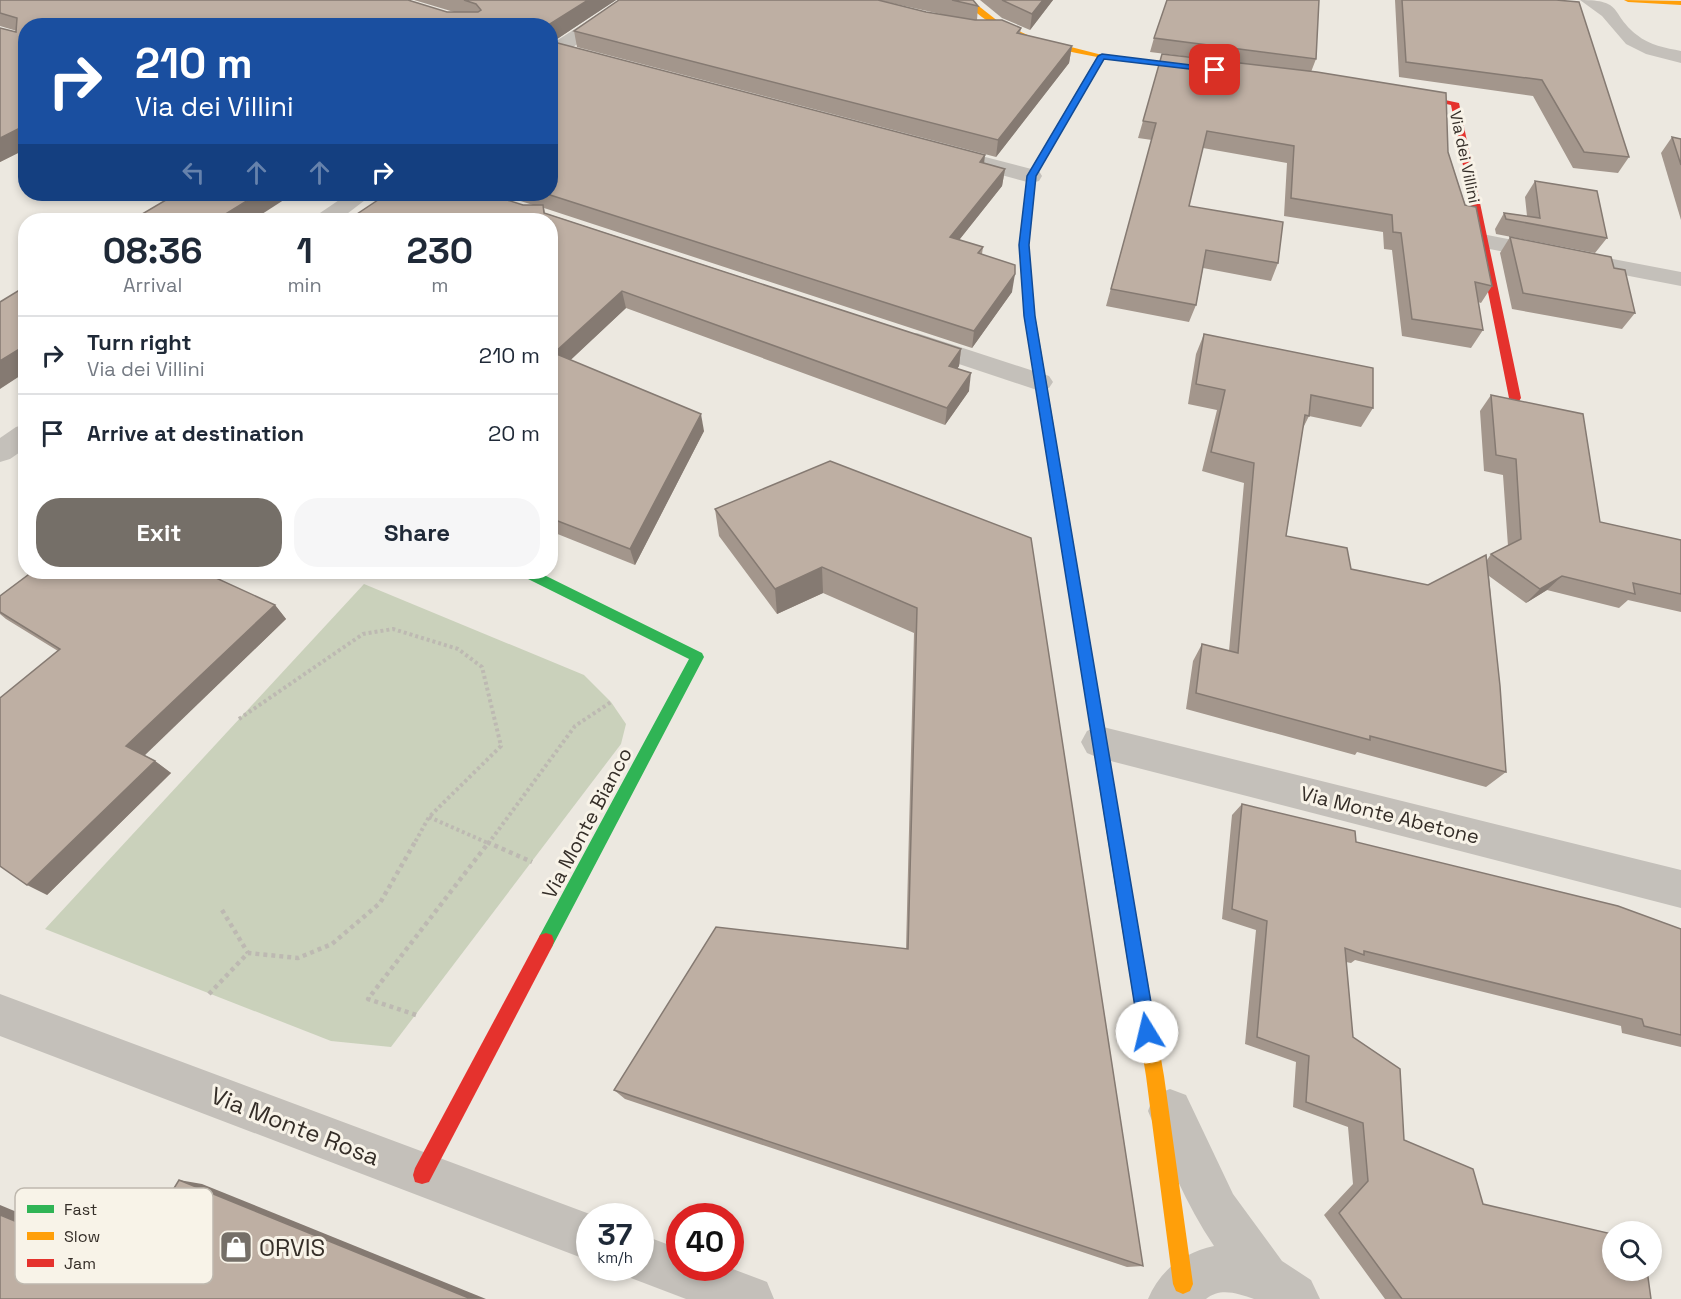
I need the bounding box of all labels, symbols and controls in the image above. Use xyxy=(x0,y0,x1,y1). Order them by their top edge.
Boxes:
text: 210 m xyxy=(135,37,253,90)
icon: right xyxy=(36,42,114,120)
pin xyxy=(1189,44,1240,95)
icon: arrive xyxy=(1198,53,1231,86)
text: Via dei Villini xyxy=(135,89,294,124)
street label: Via dei Villini xyxy=(1445,109,1485,205)
icon: left xyxy=(177,156,210,189)
icon: ahead xyxy=(240,156,273,189)
icon: ahead xyxy=(303,156,336,189)
icon: right xyxy=(366,156,399,189)
text: 08:36 xyxy=(103,228,203,274)
text: 1 xyxy=(296,228,313,274)
text: 230 xyxy=(407,228,473,274)
text: Arrival xyxy=(123,272,182,298)
text: min xyxy=(287,272,322,298)
text: m xyxy=(431,272,448,298)
text: Turn right xyxy=(87,328,192,356)
icon: right xyxy=(36,339,69,372)
text: 210 m xyxy=(479,341,540,369)
text: Via dei Villini xyxy=(87,356,205,382)
icon: arrive xyxy=(36,417,69,450)
text: Arrive at destination xyxy=(87,419,304,447)
text: 20 m xyxy=(488,419,540,447)
button: Exit xyxy=(36,498,282,567)
button: Share xyxy=(294,498,540,567)
street label: Via Monte Bianco xyxy=(536,743,638,903)
street label: Via Monte Abetone xyxy=(1298,780,1482,850)
position arrow xyxy=(1115,1000,1179,1064)
street label: Via Monte Rosa xyxy=(206,1080,384,1172)
legend xyxy=(15,1188,213,1284)
text: Fast xyxy=(64,1199,97,1220)
speed limit sign: 40 xyxy=(666,1203,744,1281)
text: 37 xyxy=(598,1215,632,1254)
map controls xyxy=(1602,1221,1662,1281)
button: search xyxy=(1602,1221,1662,1281)
text: Slow xyxy=(64,1226,100,1247)
shop icon: ORVIS xyxy=(218,1229,254,1265)
place label: ORVIS xyxy=(259,1232,325,1263)
text: km/h xyxy=(597,1248,633,1267)
text: Jam xyxy=(64,1253,96,1274)

